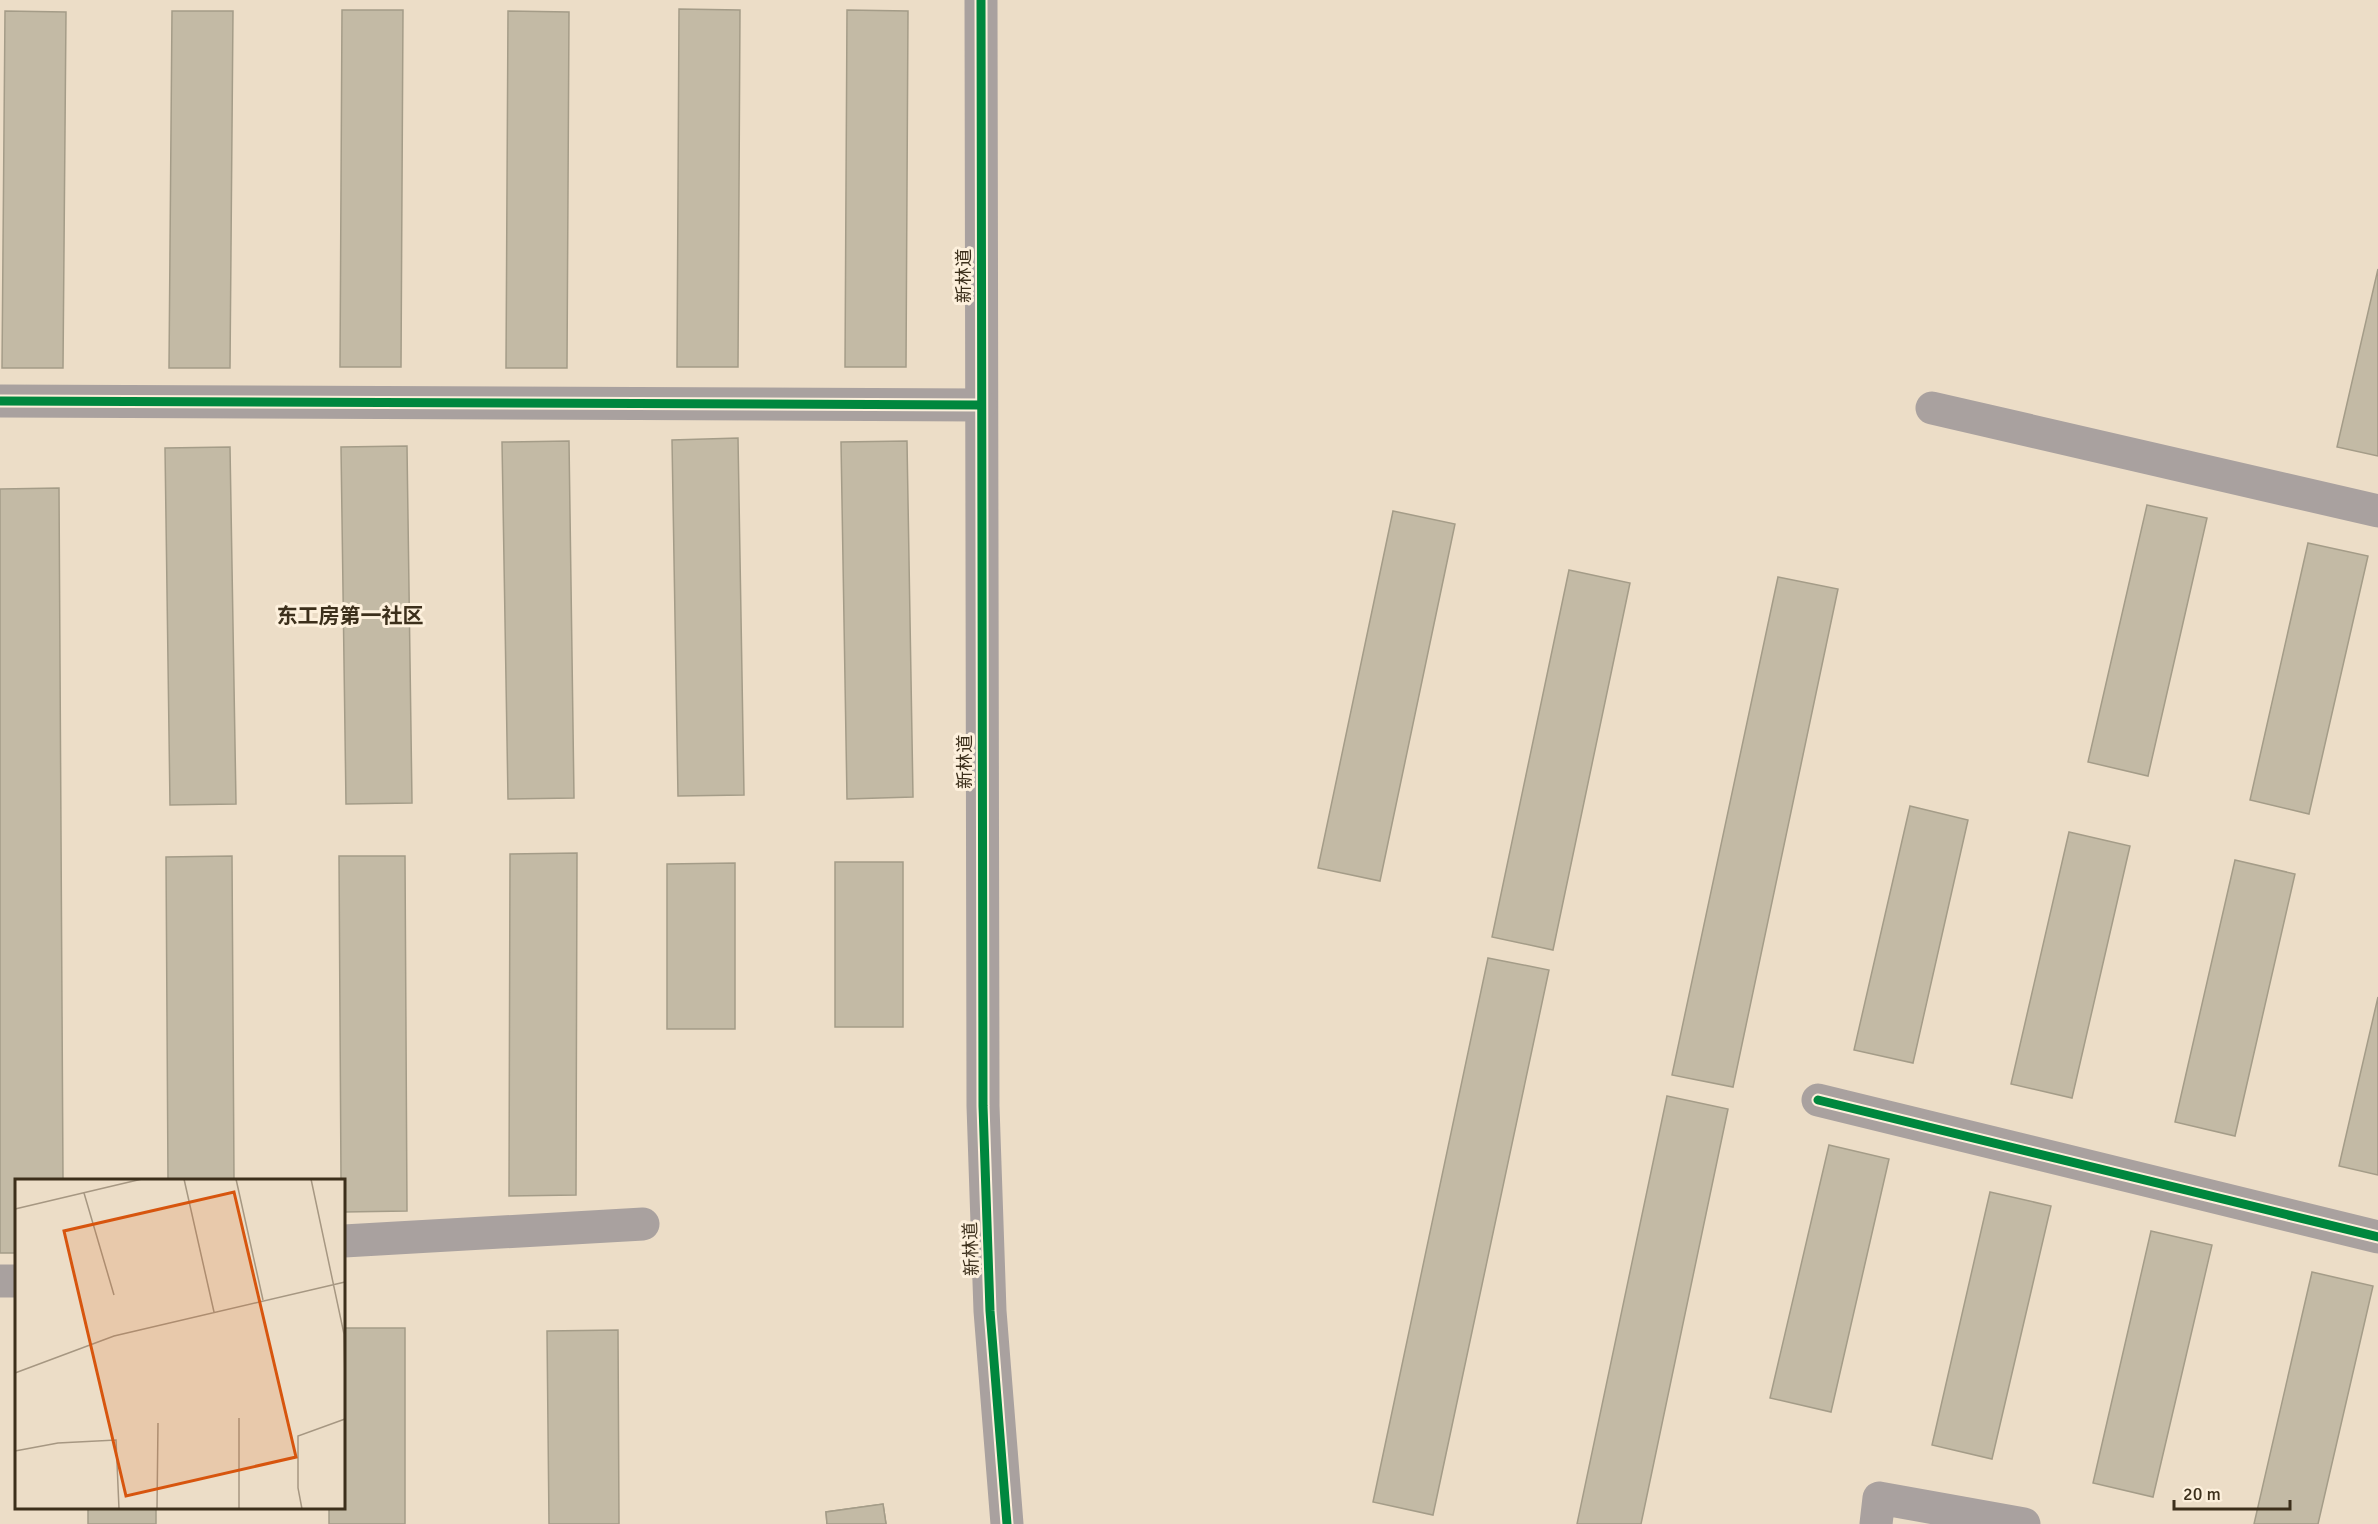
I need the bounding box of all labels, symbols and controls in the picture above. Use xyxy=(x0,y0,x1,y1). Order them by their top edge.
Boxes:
street label: 新林道 xyxy=(953,249,975,303)
district label: 东工房第一社区 xyxy=(277,603,424,629)
street label: 新林道 xyxy=(954,735,976,789)
inset map xyxy=(15,1179,345,1509)
street label: 新林道 xyxy=(959,1222,983,1276)
scale bar xyxy=(2174,1473,2290,1511)
text: 20 m xyxy=(2183,1483,2221,1505)

